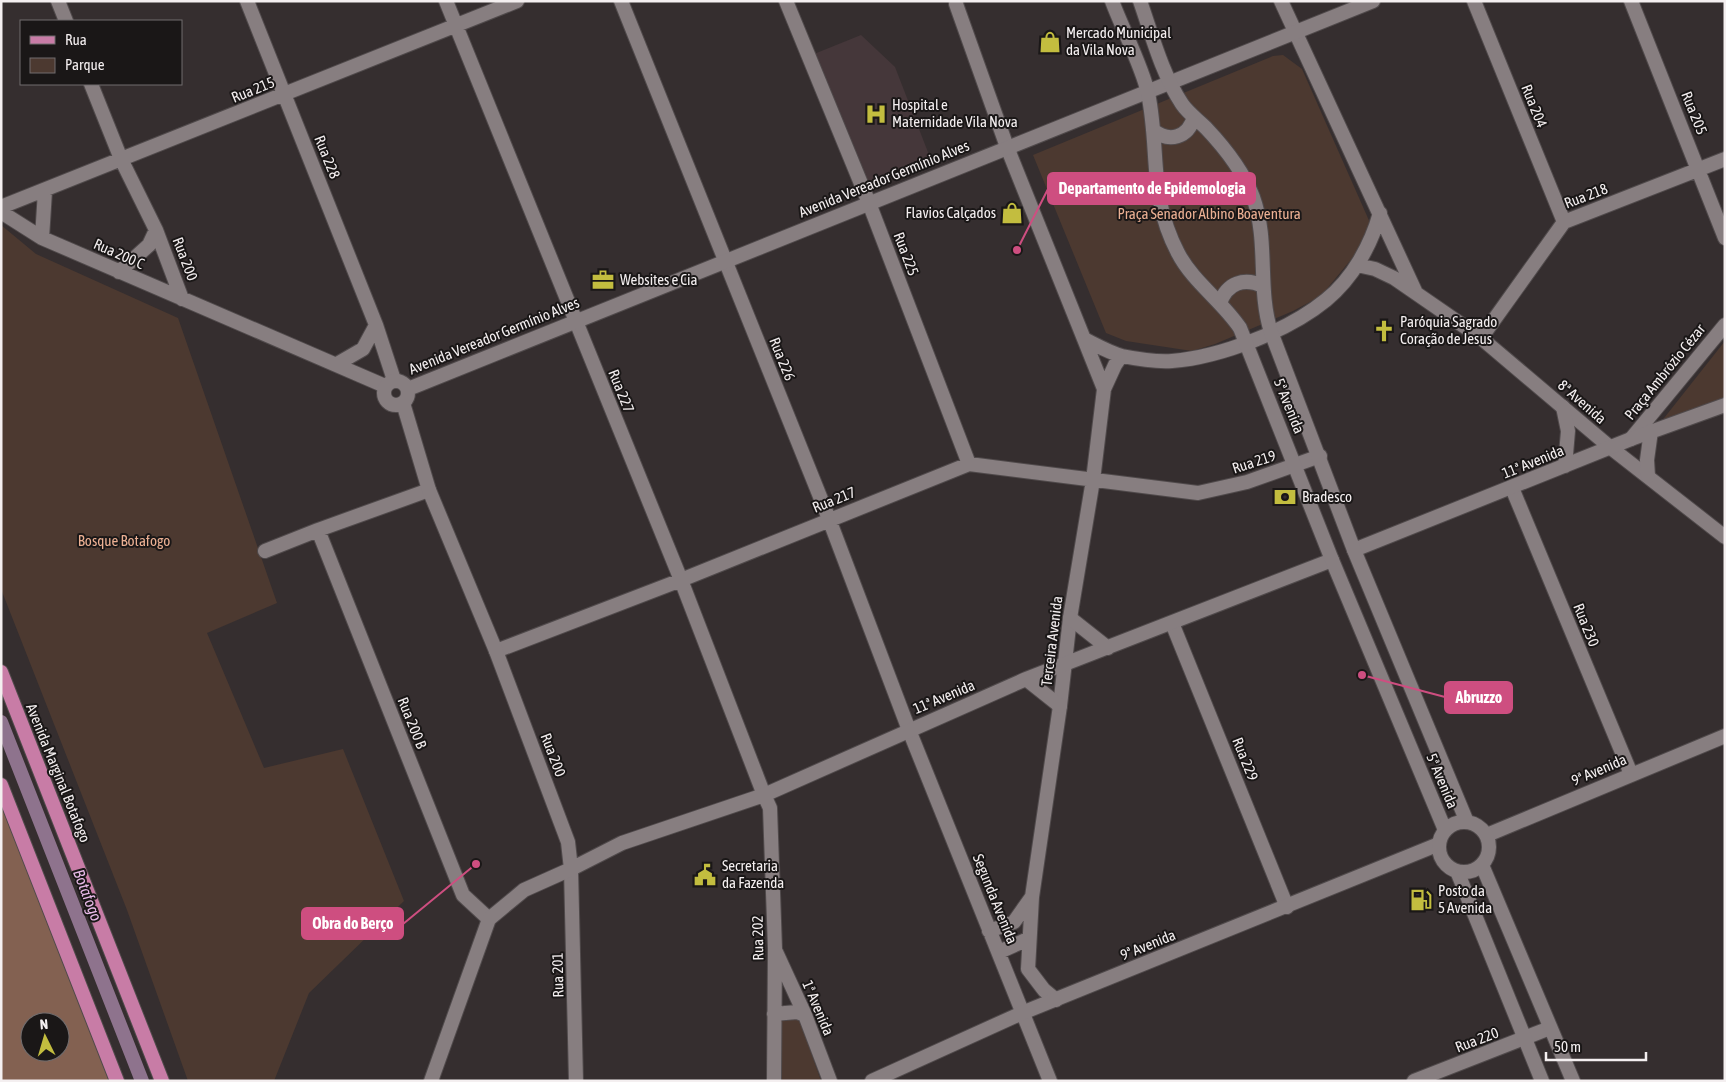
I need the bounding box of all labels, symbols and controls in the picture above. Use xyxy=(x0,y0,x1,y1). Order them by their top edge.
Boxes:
legend xyxy=(20,20,182,85)
place label: Mercado Municipal da Vila Nova xyxy=(1066,24,1171,58)
shop icon: Mercado Municipal da Vila Nova xyxy=(1037,29,1063,55)
text: Rua xyxy=(65,31,87,48)
text: Parque xyxy=(65,56,105,73)
street label: Rua 215 xyxy=(229,73,277,106)
street label: Rua 204 xyxy=(1518,82,1551,130)
street label: Rua 205 xyxy=(1678,89,1711,137)
place label: Hospital e Maternidade Vila Nova xyxy=(892,96,1018,130)
hospital icon: Hospital e Maternidade Vila Nova xyxy=(863,101,889,127)
street label: Rua 228 xyxy=(311,133,344,181)
street label: Avenida Vereador Germínio Alves xyxy=(796,137,971,221)
callout: Departamento de Epidemologia xyxy=(1048,173,1255,204)
text: Departamento de Epidemologia xyxy=(1058,179,1246,197)
street label: Rua 218 xyxy=(1562,180,1610,212)
shop icon: Flavios Calçados xyxy=(999,200,1025,226)
place label: Flavios Calçados xyxy=(905,204,996,221)
park label: Praça Senador Albino Boaventura xyxy=(1117,205,1301,222)
street label: Rua 225 xyxy=(890,230,922,278)
street label: Rua 200 C xyxy=(91,235,147,272)
street label: Rua 200 xyxy=(169,235,201,283)
office icon: Websites e Cia xyxy=(590,267,616,293)
place label: Websites e Cia xyxy=(620,271,697,288)
street label: Avenida Vereador Germínio Alves xyxy=(406,294,581,378)
place label: Paróquia Sagrado Coração de Jesus xyxy=(1400,313,1497,347)
church icon: Paróquia Sagrado Coração de Jesus xyxy=(1371,318,1397,344)
street label: Praça Ambrózio Cézar xyxy=(1621,320,1709,423)
street label: Rua 226 xyxy=(766,335,799,383)
street label: Rua 227 xyxy=(605,367,638,415)
street label: 5ª Avenida xyxy=(1271,376,1308,436)
street label: 8ª Avenida xyxy=(1555,376,1610,427)
street label: 11ª Avenida xyxy=(1500,441,1566,482)
street label: Rua 219 xyxy=(1230,446,1278,477)
street label: Rua 217 xyxy=(810,483,858,516)
bank icon: Bradesco xyxy=(1272,484,1298,510)
place label: Bradesco xyxy=(1302,488,1352,505)
park label: Bosque Botafogo xyxy=(78,532,170,549)
street label: Terceira Avenida xyxy=(1038,595,1065,687)
street label: Rua 230 xyxy=(1570,601,1603,649)
street label: 11ª Avenida xyxy=(911,676,977,717)
callout: Abruzzo xyxy=(1445,682,1512,713)
text: Abruzzo xyxy=(1455,688,1503,706)
street label: Rua 200 B xyxy=(394,695,430,751)
street label: Avenida Marginal Botafogo xyxy=(23,701,94,845)
street label: Rua 200 xyxy=(537,731,569,779)
street label: Rua 229 xyxy=(1229,735,1262,783)
street label: 9ª Avenida xyxy=(1569,750,1629,789)
street label: 5ª Avenida xyxy=(1423,751,1462,811)
street label: Segunda Avenida xyxy=(970,851,1021,946)
place label: Secretaria da Fazenda xyxy=(722,857,784,891)
public building icon: Secretaria da Fazenda xyxy=(692,862,718,888)
water label: Botafogo xyxy=(69,867,106,924)
place label: Posto da 5 Avenida xyxy=(1438,882,1492,916)
fuel station icon: Posto da 5 Avenida xyxy=(1408,887,1434,913)
callout: Obra do Berço xyxy=(302,908,403,939)
text: Obra do Berço xyxy=(312,914,394,932)
street label: Rua 202 xyxy=(749,915,766,961)
street label: 9ª Avenida xyxy=(1118,926,1178,963)
street label: Rua 201 xyxy=(549,952,566,998)
street label: 1ª Avenida xyxy=(799,978,838,1038)
north arrow xyxy=(20,1012,70,1062)
text: N xyxy=(39,1016,49,1032)
street label: Rua 220 xyxy=(1453,1024,1501,1056)
scale bar xyxy=(1546,1030,1646,1062)
text: 50 m xyxy=(1554,1038,1581,1055)

